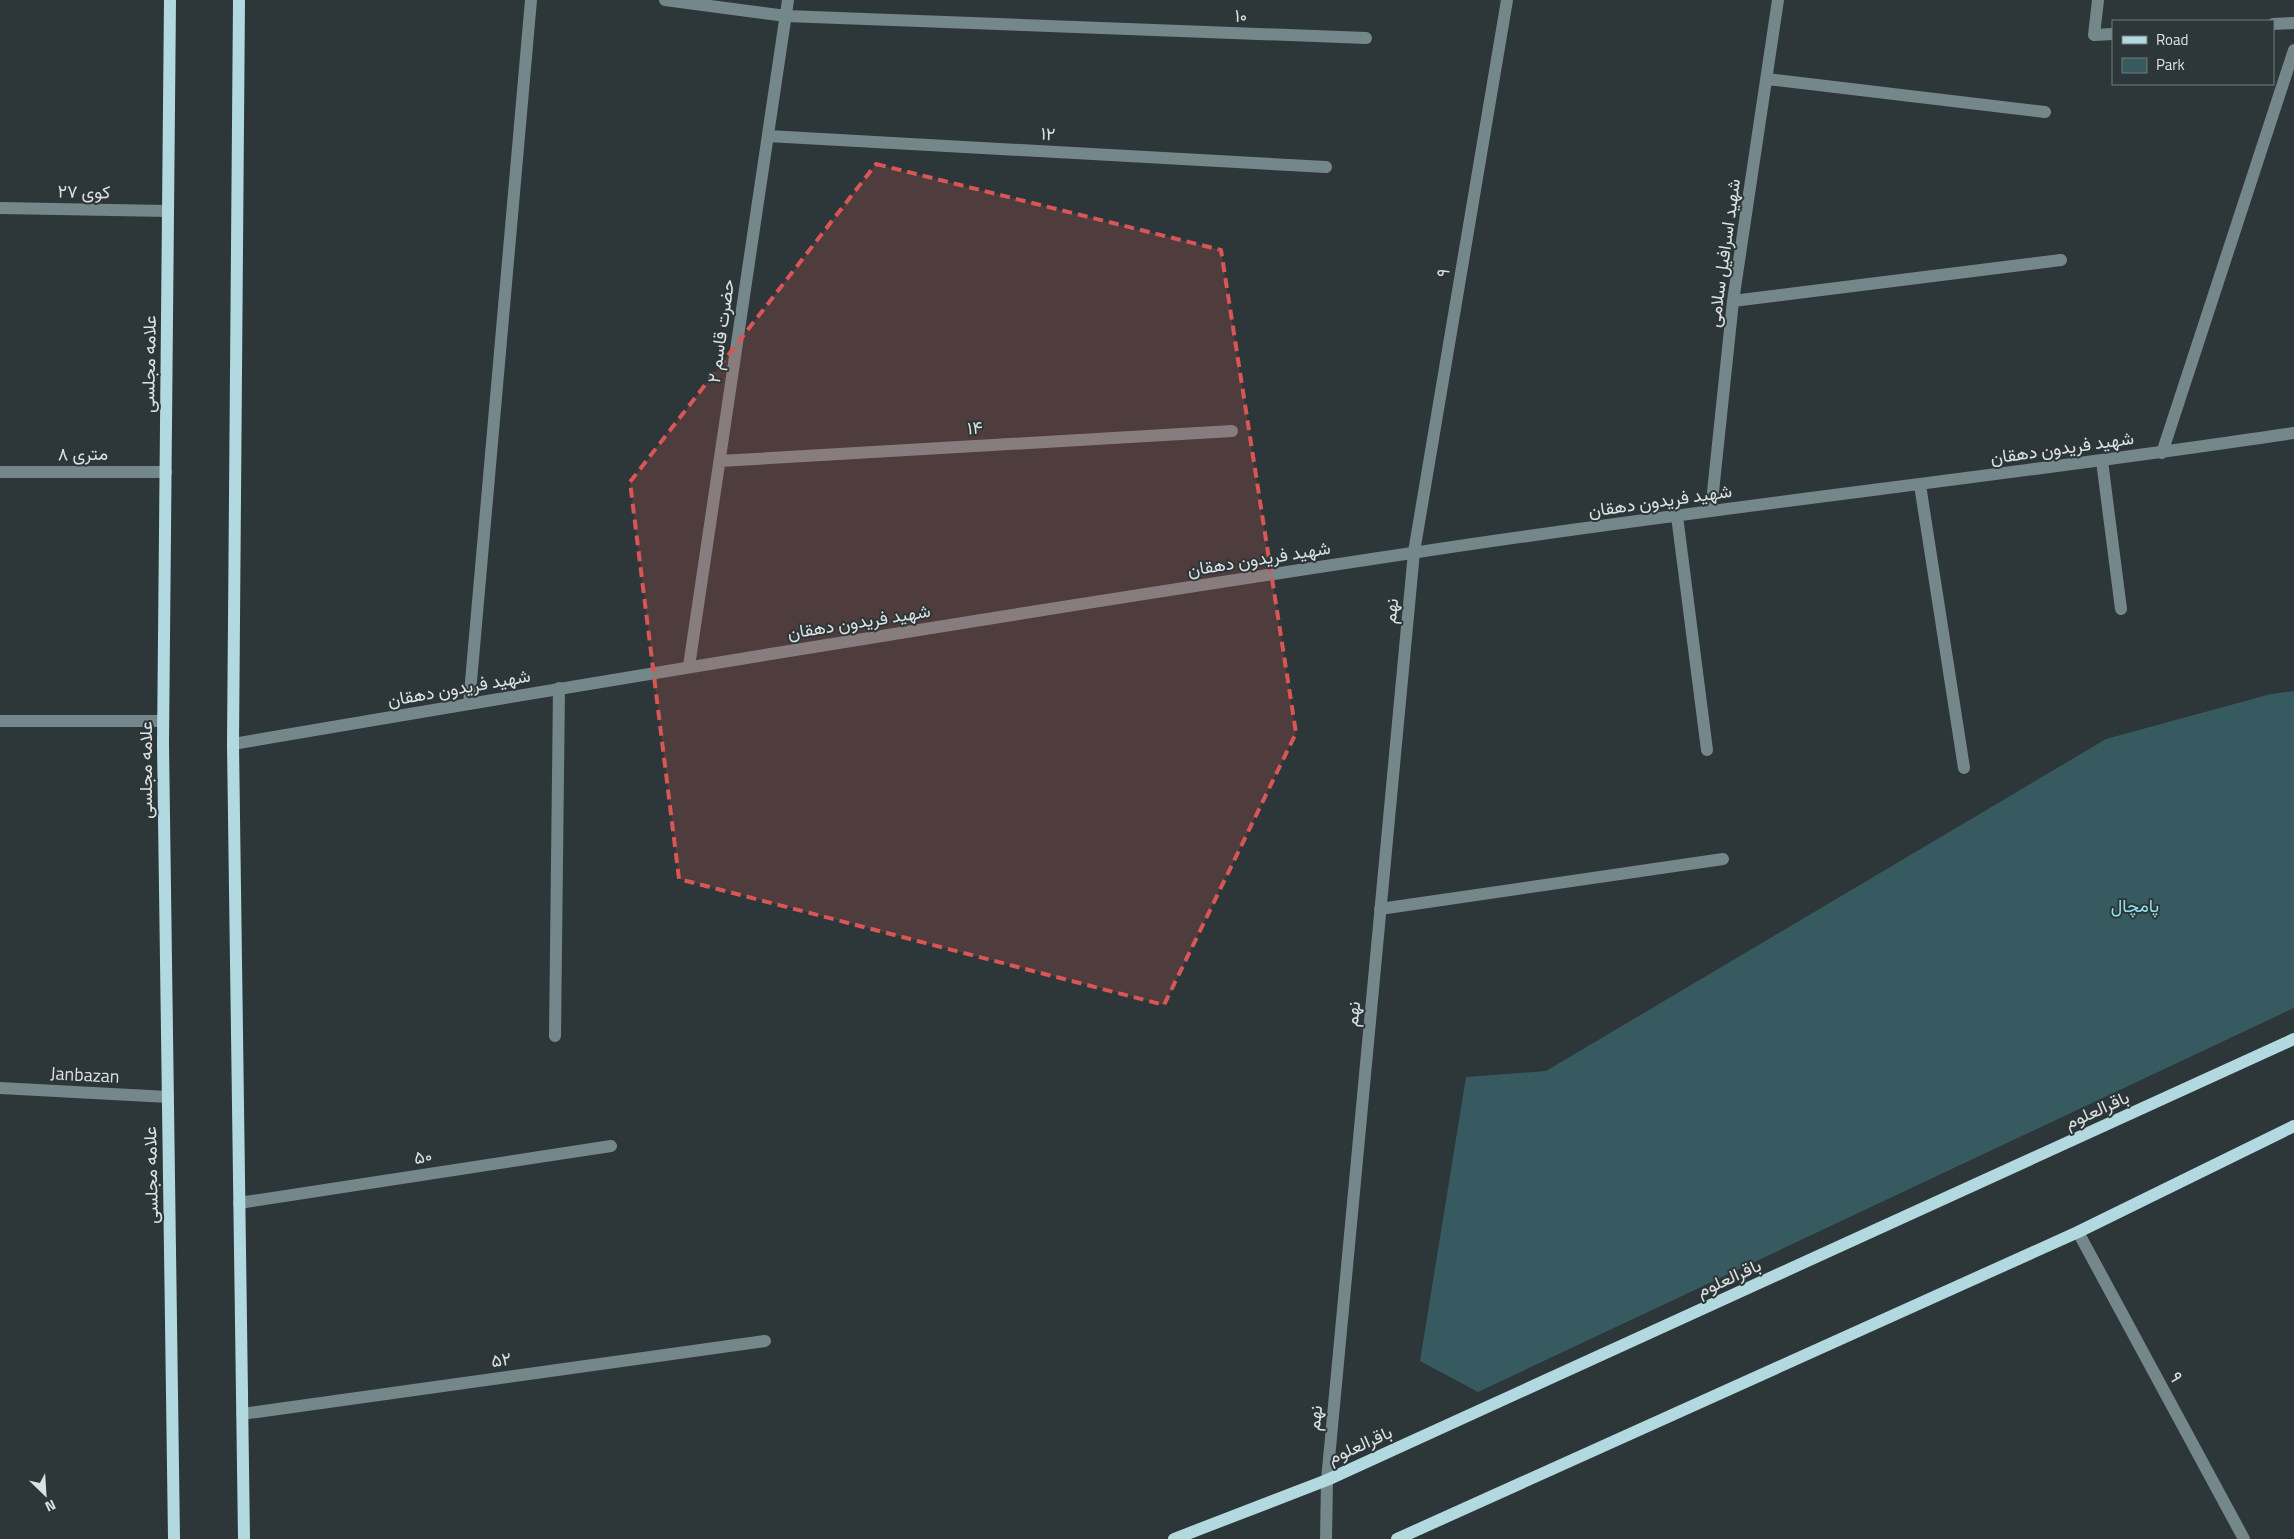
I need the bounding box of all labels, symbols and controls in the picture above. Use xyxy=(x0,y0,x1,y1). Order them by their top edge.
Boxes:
street label: ۱۰ xyxy=(1234,2,1248,29)
legend xyxy=(2112,20,2274,85)
text: Road xyxy=(2156,28,2188,51)
text: Park xyxy=(2156,53,2185,76)
street label: ۱۲ xyxy=(1040,120,1056,147)
street label: شهید اسرافیل سلامی xyxy=(1700,177,1747,329)
street label: کوی ۲۷ xyxy=(57,178,111,205)
street label: ۹ xyxy=(1428,266,1457,280)
street label: ۲ حضرت قاسم xyxy=(700,277,741,385)
street label: علامه مجلسی xyxy=(134,315,163,413)
street label: ۱۴ xyxy=(967,414,983,441)
street label: شهید فریدون دهقان xyxy=(1988,424,2135,471)
street label: ۸ متری xyxy=(58,440,108,467)
street label: شهید فریدون دهقان xyxy=(1586,477,1733,524)
street label: شهید فریدون دهقان xyxy=(1185,534,1332,583)
street label: شهید فریدون دهقان xyxy=(785,597,932,646)
street label: نهم xyxy=(1376,597,1405,625)
street label: شهید فریدون دهقان xyxy=(385,662,533,713)
street label: علامه مجلسی xyxy=(132,721,159,819)
park label: پامچال xyxy=(2111,892,2159,919)
street label: نهم xyxy=(1338,1000,1367,1028)
street label: Janbazan xyxy=(50,1059,120,1090)
street label: باقرالعلوم xyxy=(2060,1083,2133,1136)
street label: علامه مجلسی xyxy=(136,1126,165,1224)
street label: ۵۰ xyxy=(412,1142,434,1171)
street label: باقرالعلوم xyxy=(1692,1251,1765,1304)
street label: ۵۲ xyxy=(489,1345,513,1374)
street label: ۹ xyxy=(2162,1367,2190,1387)
street label: نهم xyxy=(1300,1404,1329,1432)
street label: باقرالعلوم xyxy=(1323,1418,1396,1471)
north arrow xyxy=(20,1469,70,1519)
text: N xyxy=(42,1495,60,1518)

